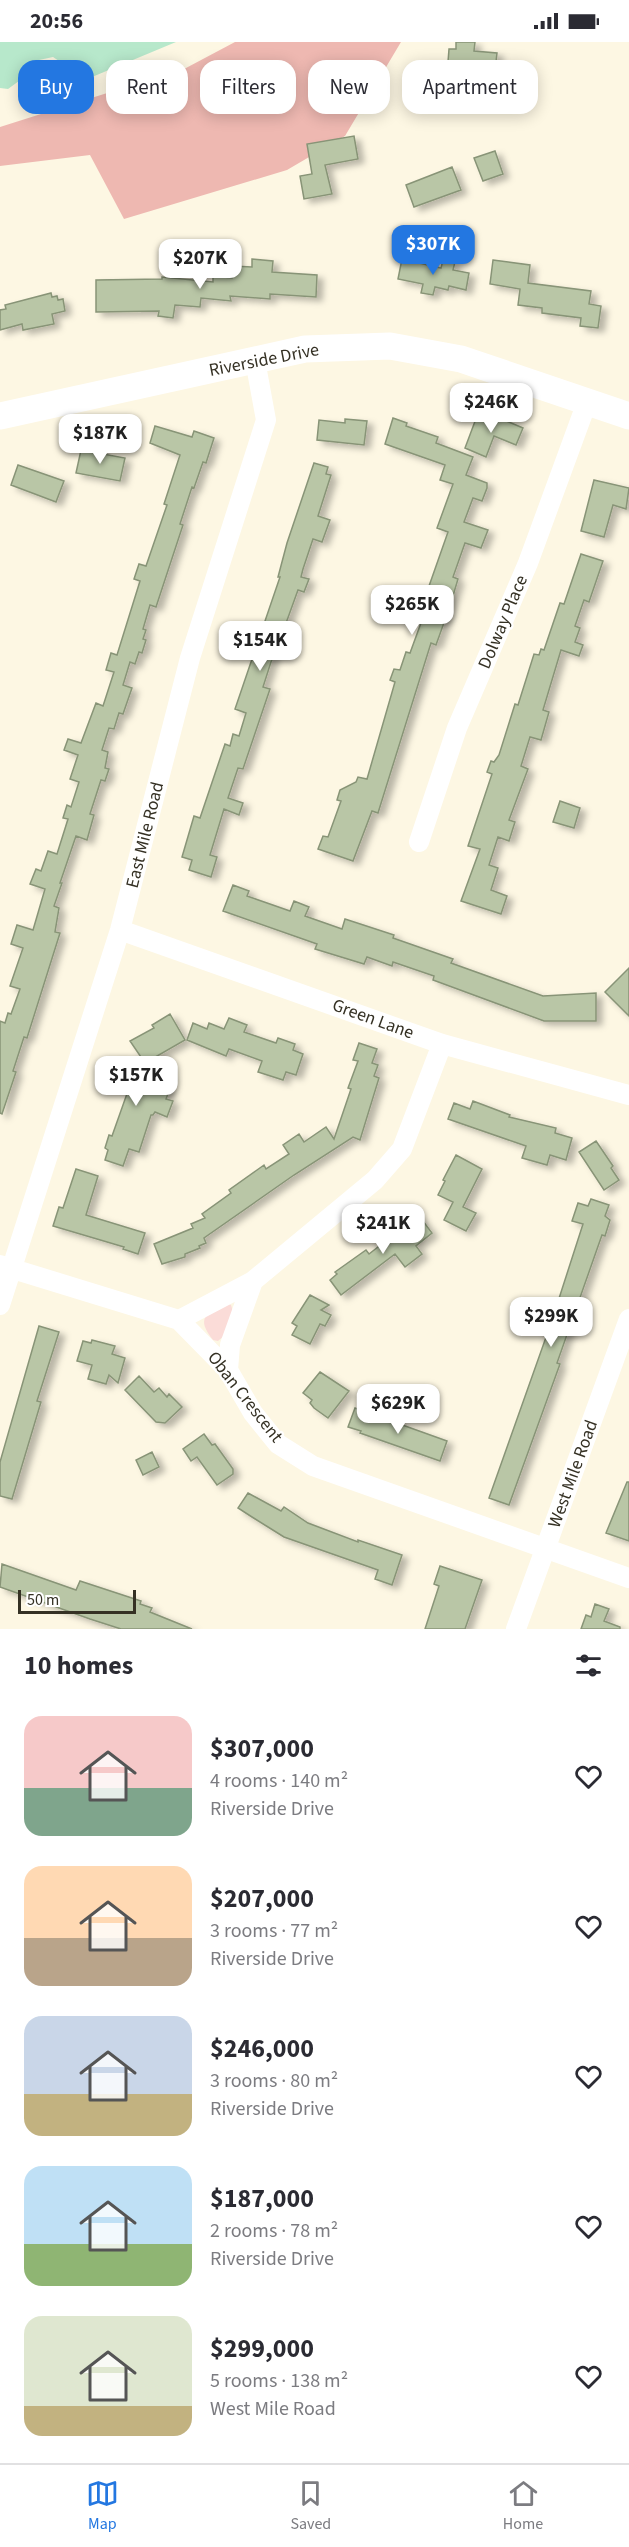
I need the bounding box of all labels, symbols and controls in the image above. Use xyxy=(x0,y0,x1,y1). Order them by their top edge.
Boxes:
text: 20:56 xyxy=(30,5,83,37)
chip: Buy xyxy=(18,60,94,114)
chip: Rent xyxy=(106,60,188,114)
chip: Filters xyxy=(200,60,296,114)
chip: New xyxy=(308,60,390,114)
chip: Apartment xyxy=(402,60,538,114)
pin: $307K xyxy=(391,225,475,276)
text: $307K xyxy=(406,230,460,258)
pin: $207K xyxy=(158,239,242,290)
text: $207K xyxy=(173,244,227,272)
street label: Riverside Drive xyxy=(207,337,321,383)
pin: $246K xyxy=(449,383,533,434)
text: $246K xyxy=(464,388,518,416)
pin: $187K xyxy=(58,414,142,465)
text: $187K xyxy=(73,419,127,447)
street label: Dolway Place xyxy=(472,571,534,673)
pin: $265K xyxy=(370,585,454,636)
text: $265K xyxy=(385,590,439,618)
pin: $154K xyxy=(218,621,302,672)
text: $154K xyxy=(233,626,287,654)
street label: East Mile Road xyxy=(120,779,170,891)
street label: Green Lane xyxy=(329,993,417,1045)
pin: $157K xyxy=(94,1056,178,1107)
text: $157K xyxy=(109,1061,163,1089)
pin: $241K xyxy=(341,1204,425,1255)
text: $241K xyxy=(356,1209,410,1237)
pin: $299K xyxy=(509,1297,593,1348)
text: $299K xyxy=(524,1302,578,1330)
street label: Oban Crescent xyxy=(201,1346,289,1448)
pin: $629K xyxy=(356,1384,440,1435)
text: $629K xyxy=(371,1389,425,1417)
street label: West Mile Road xyxy=(542,1417,604,1531)
scale bar xyxy=(18,1587,136,1614)
text: 50 m xyxy=(27,1589,59,1611)
text: 10 homes xyxy=(24,1647,133,1684)
icon: filters xyxy=(572,1649,605,1682)
text: $307,000 xyxy=(210,1730,314,1767)
icon: home xyxy=(72,1740,144,1812)
icon: heart xyxy=(572,1760,605,1793)
text: 4 rooms · 140 m² xyxy=(210,1767,348,1795)
text: Riverside Drive xyxy=(210,1795,334,1823)
text: $207,000 xyxy=(210,1880,314,1917)
icon: home xyxy=(72,1890,144,1962)
icon: heart xyxy=(572,1910,605,1943)
text: 3 rooms · 77 m² xyxy=(210,1917,338,1945)
text: Riverside Drive xyxy=(210,1945,334,1973)
text: $246,000 xyxy=(210,2030,314,2067)
icon: home xyxy=(72,2040,144,2112)
icon: heart xyxy=(572,2060,605,2093)
text: 3 rooms · 80 m² xyxy=(210,2067,338,2095)
text: Riverside Drive xyxy=(210,2095,334,2123)
text: $187,000 xyxy=(210,2180,314,2217)
icon: home xyxy=(72,2190,144,2262)
icon: heart xyxy=(572,2210,605,2243)
text: 2 rooms · 78 m² xyxy=(210,2217,338,2245)
text: Riverside Drive xyxy=(210,2245,334,2273)
text: $299,000 xyxy=(210,2330,314,2367)
icon: home xyxy=(72,2340,144,2412)
icon: heart xyxy=(572,2360,605,2393)
text: 5 rooms · 138 m² xyxy=(210,2367,348,2395)
text: West Mile Road xyxy=(210,2395,336,2423)
tab: Map xyxy=(86,2477,119,2535)
tab: Saved xyxy=(290,2477,331,2535)
tab: Home xyxy=(503,2477,543,2535)

